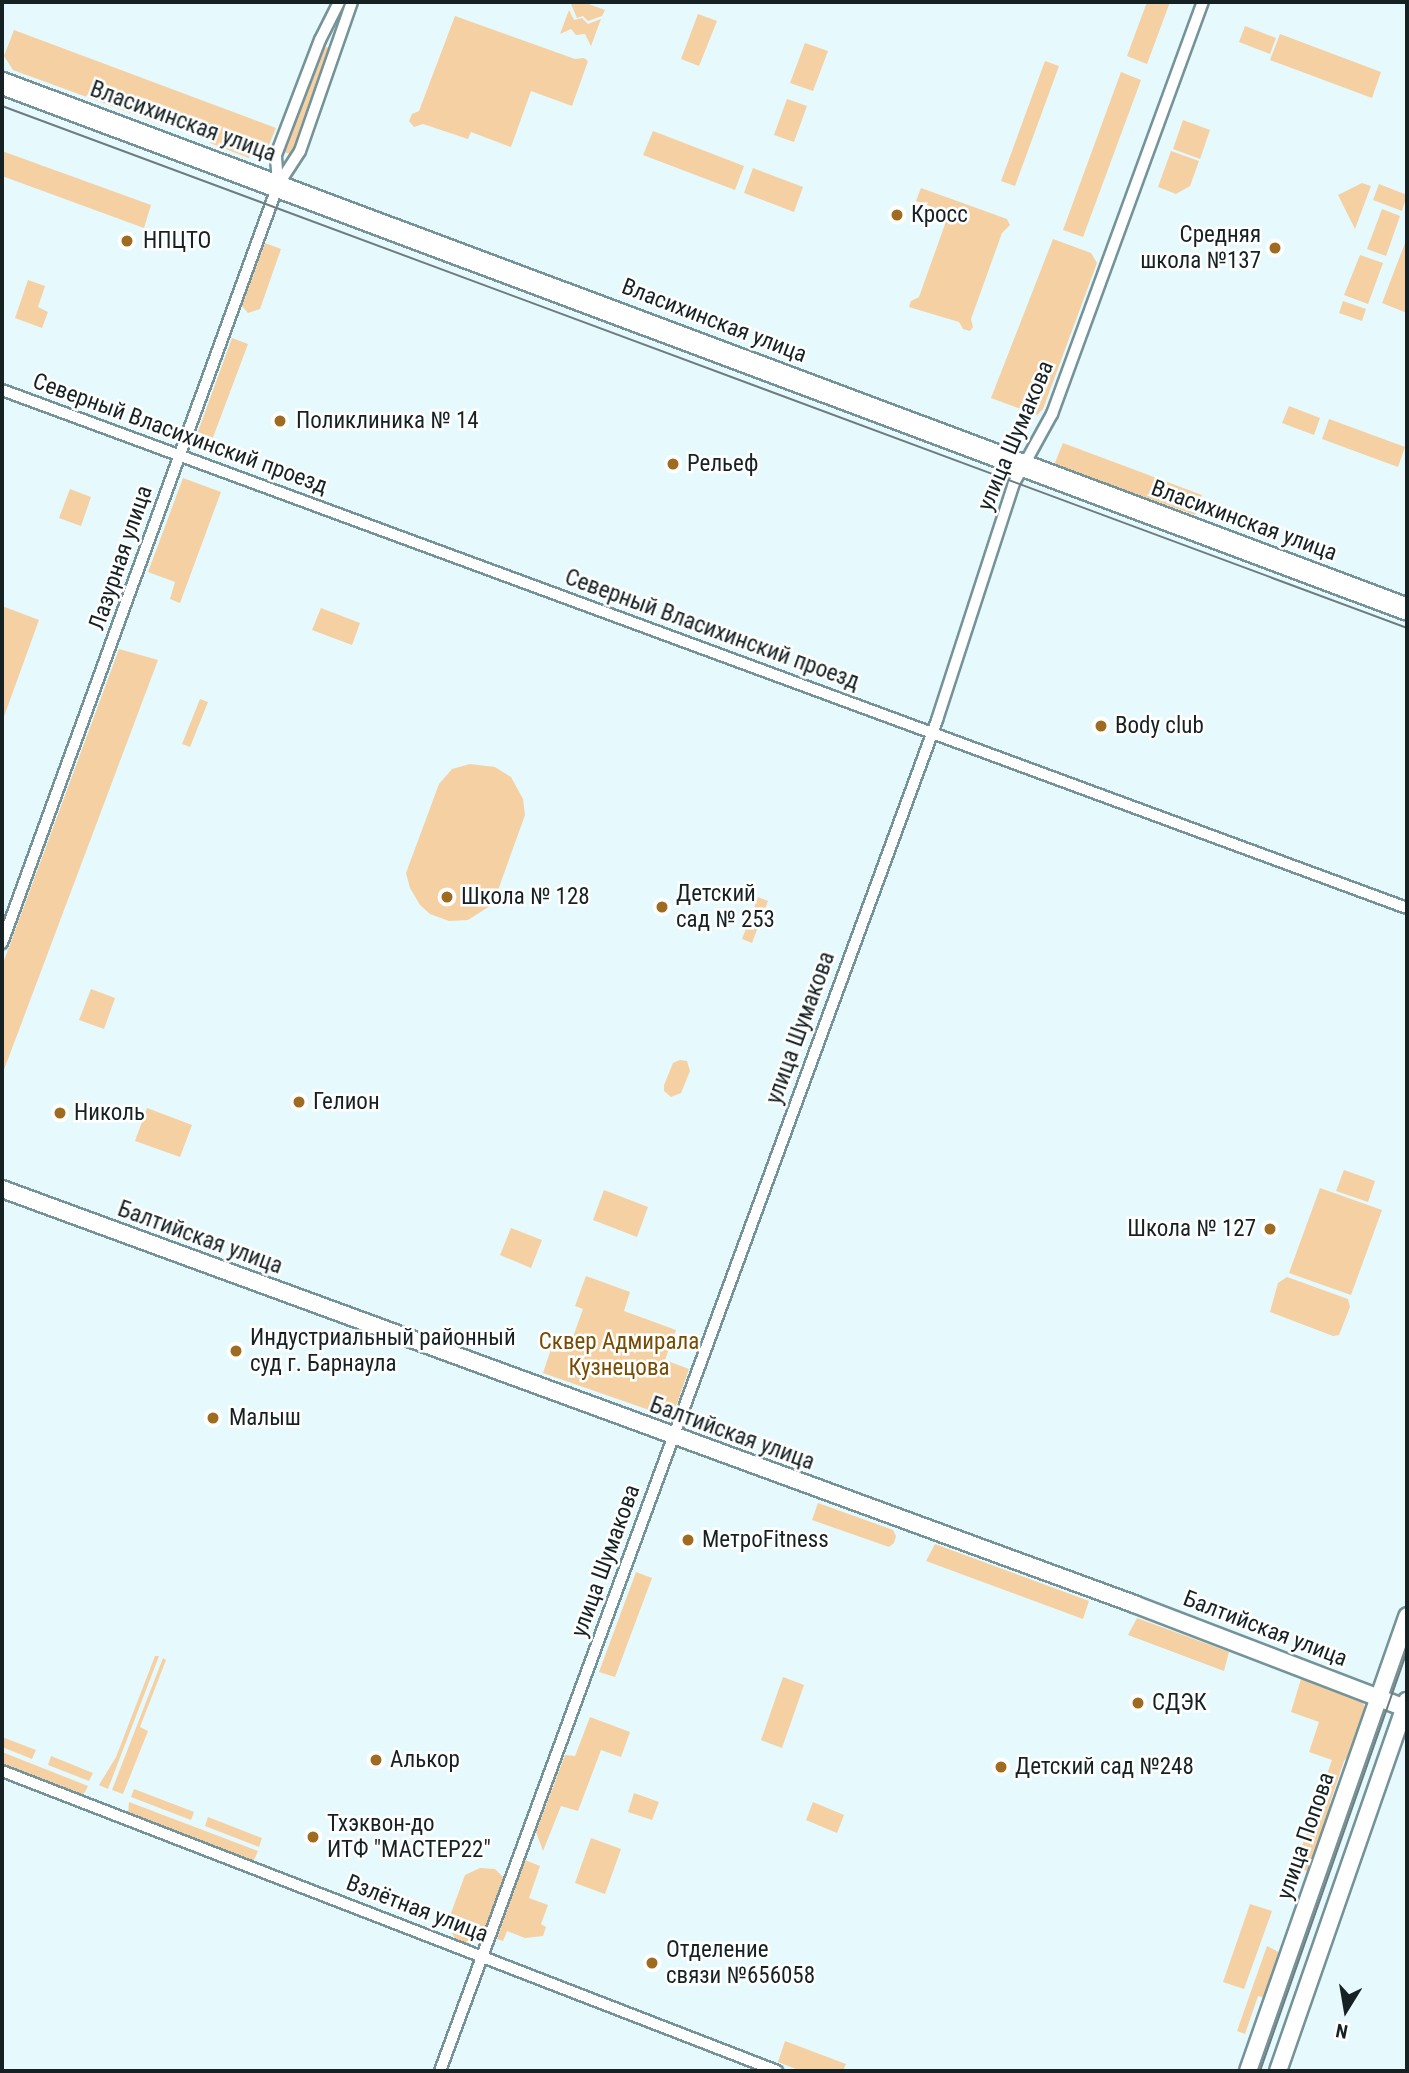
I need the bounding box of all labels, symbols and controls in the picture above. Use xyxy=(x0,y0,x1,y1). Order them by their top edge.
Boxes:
street label: Власихинская улица xyxy=(86,76,280,168)
place label: Кросс xyxy=(911,201,968,229)
marker: Кросс xyxy=(889,207,905,223)
place label: Средняя школа №137 xyxy=(1140,221,1261,275)
place label: НПЦТО xyxy=(143,227,211,255)
marker: НПЦТО xyxy=(117,231,137,251)
marker: Средняя школа №137 xyxy=(1267,240,1283,256)
street label: Власихинская улица xyxy=(618,273,810,369)
street label: улица Шумакова xyxy=(972,357,1060,515)
street label: Северный Власихинский проезд xyxy=(29,368,331,500)
place label: Поликлиника № 14 xyxy=(296,407,479,435)
marker: Поликлиника № 14 xyxy=(270,411,290,431)
place label: Рельеф xyxy=(687,450,758,478)
marker: Рельеф xyxy=(665,456,681,472)
street label: Власихинская улица xyxy=(1147,475,1341,567)
street label: Лазурная улица xyxy=(83,482,159,634)
street label: Северный Власихинский проезд xyxy=(561,564,863,696)
place label: Body club xyxy=(1115,712,1204,740)
marker: Body club xyxy=(1093,718,1109,734)
place label: Детский сад № 253 xyxy=(676,880,775,934)
place label: Школа № 128 xyxy=(461,883,590,911)
marker: Школа № 128 xyxy=(439,889,455,905)
marker: Детский сад № 253 xyxy=(654,899,670,915)
street label: улица Шумакова xyxy=(761,948,841,1108)
place label: Гелион xyxy=(313,1088,380,1116)
marker: Гелион xyxy=(291,1094,307,1110)
place label: Николь xyxy=(74,1099,145,1127)
marker: Николь xyxy=(52,1105,68,1121)
street label: Балтийская улица xyxy=(114,1195,286,1281)
place label: Школа № 127 xyxy=(1127,1215,1256,1243)
marker: Школа № 127 xyxy=(1262,1221,1278,1237)
place label: Индустриальный районный суд г. Барнаула xyxy=(250,1324,516,1378)
park label: Сквер Адмирала Кузнецова xyxy=(539,1328,699,1382)
marker: Индустриальный районный суд г. Барнаула xyxy=(228,1343,244,1359)
street label: Балтийская улица xyxy=(646,1391,818,1477)
place label: Малыш xyxy=(229,1404,301,1432)
marker: Малыш xyxy=(203,1408,223,1428)
street label: улица Шумакова xyxy=(566,1481,646,1641)
place label: МетроFitness xyxy=(702,1526,829,1554)
marker: МетроFitness xyxy=(680,1532,696,1548)
street label: Балтийская улица xyxy=(1179,1585,1351,1673)
place label: СДЭК xyxy=(1152,1689,1207,1717)
marker: СДЭК xyxy=(1130,1695,1146,1711)
place label: Алькор xyxy=(390,1746,460,1774)
marker: Алькор xyxy=(368,1752,384,1768)
place label: Детский сад №248 xyxy=(1015,1753,1194,1781)
marker: Детский сад №248 xyxy=(993,1759,1009,1775)
street label: улица Попова xyxy=(1271,1769,1341,1903)
place label: Тхэквон-до ИТФ "МАСТЕР22" xyxy=(327,1810,491,1864)
marker: Тхэквон-до ИТФ "МАСТЕР22" xyxy=(305,1829,321,1845)
street label: Взлётная улица xyxy=(342,1869,492,1949)
place label: Отделение связи №656058 xyxy=(666,1936,815,1990)
marker: Отделение связи №656058 xyxy=(644,1955,660,1971)
north arrow xyxy=(1311,1975,1381,2045)
text: N xyxy=(1334,2019,1350,2044)

